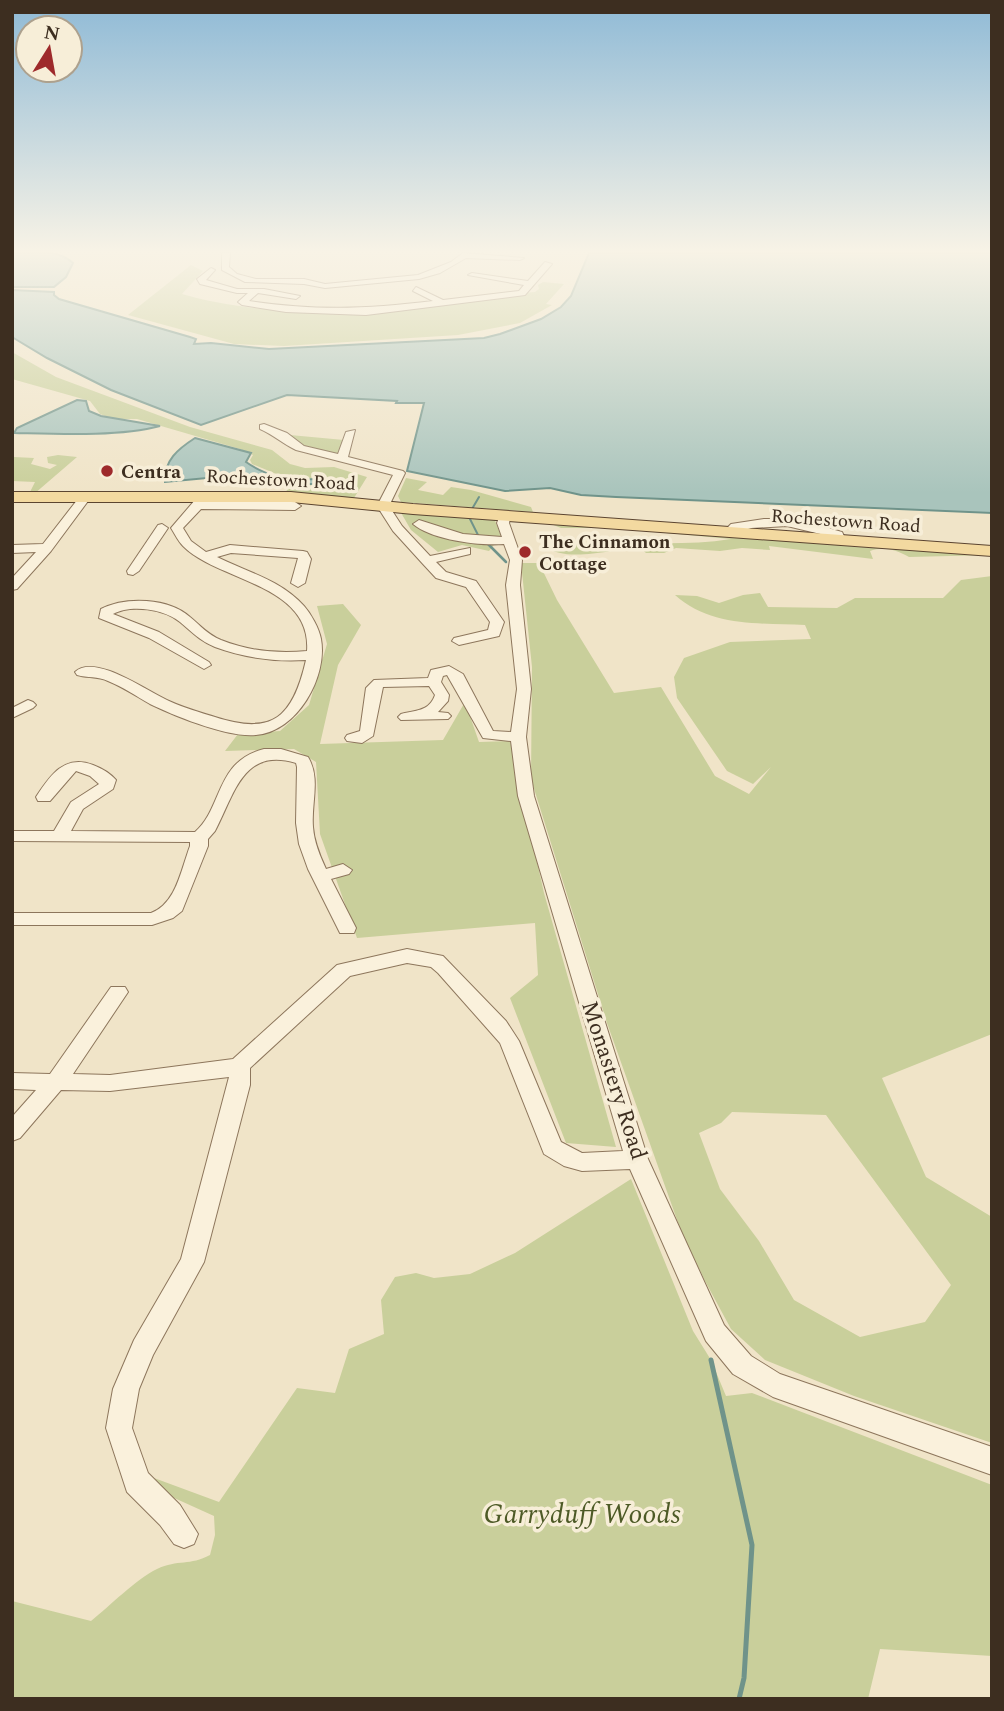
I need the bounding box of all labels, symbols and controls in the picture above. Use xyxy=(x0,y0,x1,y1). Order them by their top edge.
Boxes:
north arrow xyxy=(14,14,84,84)
text: N xyxy=(42,18,62,49)
place label: Centra xyxy=(121,458,181,487)
street label: Rochestown Road xyxy=(205,462,357,499)
marker: Centra xyxy=(99,463,115,479)
street label: Rochestown Road xyxy=(770,502,922,541)
place label: The Cinnamon Cottage xyxy=(539,528,671,579)
marker: The Cinnamon Cottage xyxy=(517,544,533,560)
street label: Monastery Road xyxy=(571,996,656,1165)
park label: Garryduff Woods xyxy=(483,1493,681,1536)

